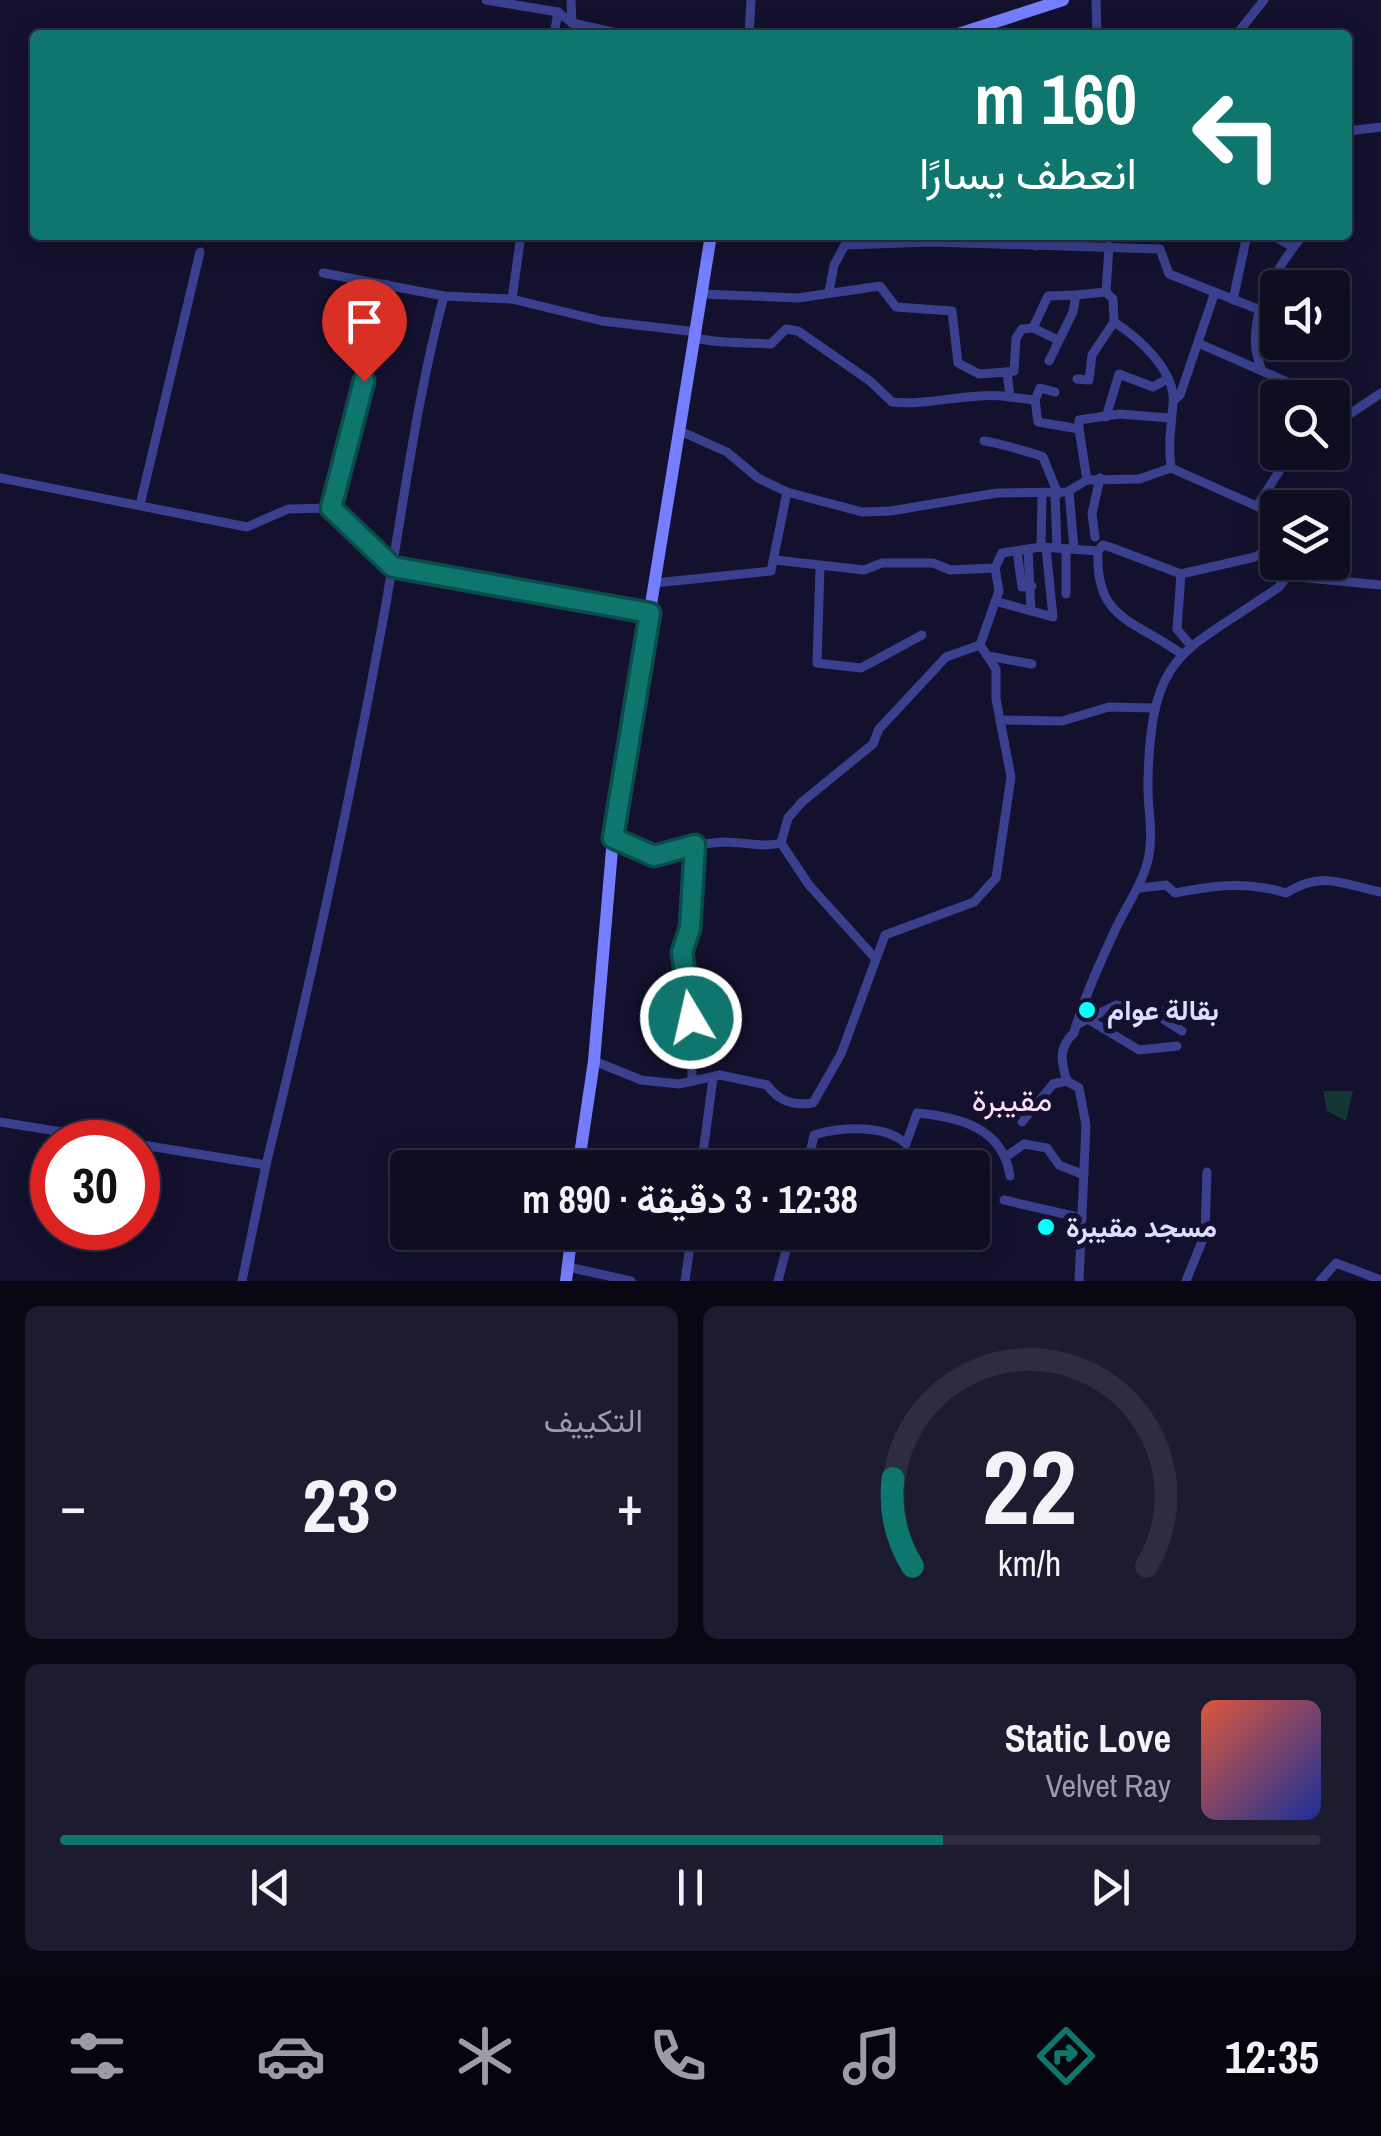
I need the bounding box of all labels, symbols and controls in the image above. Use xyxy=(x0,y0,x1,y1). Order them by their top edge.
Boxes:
text: 160 m xyxy=(974,52,1137,146)
icon: left xyxy=(1172,70,1302,200)
text: انعطف يسارًا xyxy=(919,142,1137,203)
map controls xyxy=(1260,270,1350,580)
button: sound xyxy=(1260,270,1350,360)
pin xyxy=(322,279,407,382)
icon: arrive xyxy=(337,294,392,349)
button: search xyxy=(1260,380,1350,470)
button: layers xyxy=(1260,490,1350,580)
position arrow xyxy=(639,966,743,1070)
place label: بقالة عوام xyxy=(1107,991,1219,1029)
marker: بقالة عوام xyxy=(1076,999,1098,1021)
district label: مقيبرة xyxy=(972,1078,1052,1121)
speed limit sign: 30 xyxy=(30,1120,160,1250)
text: 12:38 · 3 دقيقة · 890 m xyxy=(522,1174,858,1225)
place label: مسجد مقيبرة xyxy=(1066,1208,1217,1246)
marker: مسجد مقيبرة xyxy=(1035,1216,1057,1238)
text: التكييف xyxy=(544,1399,643,1442)
text: 22 xyxy=(982,1416,1077,1556)
text: 23° xyxy=(302,1454,401,1555)
text: − xyxy=(60,1468,86,1542)
text: + xyxy=(617,1468,643,1542)
text: km/h xyxy=(998,1539,1061,1587)
text: Static Love xyxy=(1005,1713,1171,1764)
text: Velvet Ray xyxy=(1046,1764,1171,1807)
icon: previous xyxy=(243,1860,298,1915)
icon: pause xyxy=(663,1860,718,1915)
icon: next xyxy=(1083,1860,1138,1915)
icon: filters xyxy=(62,2021,132,2091)
icon: car xyxy=(256,2021,326,2091)
icon: climate xyxy=(450,2021,520,2091)
icon: phone xyxy=(643,2021,713,2091)
icon: music xyxy=(837,2021,907,2091)
icon: directions xyxy=(1031,2021,1101,2091)
text: 12:35 xyxy=(1225,2026,1319,2087)

